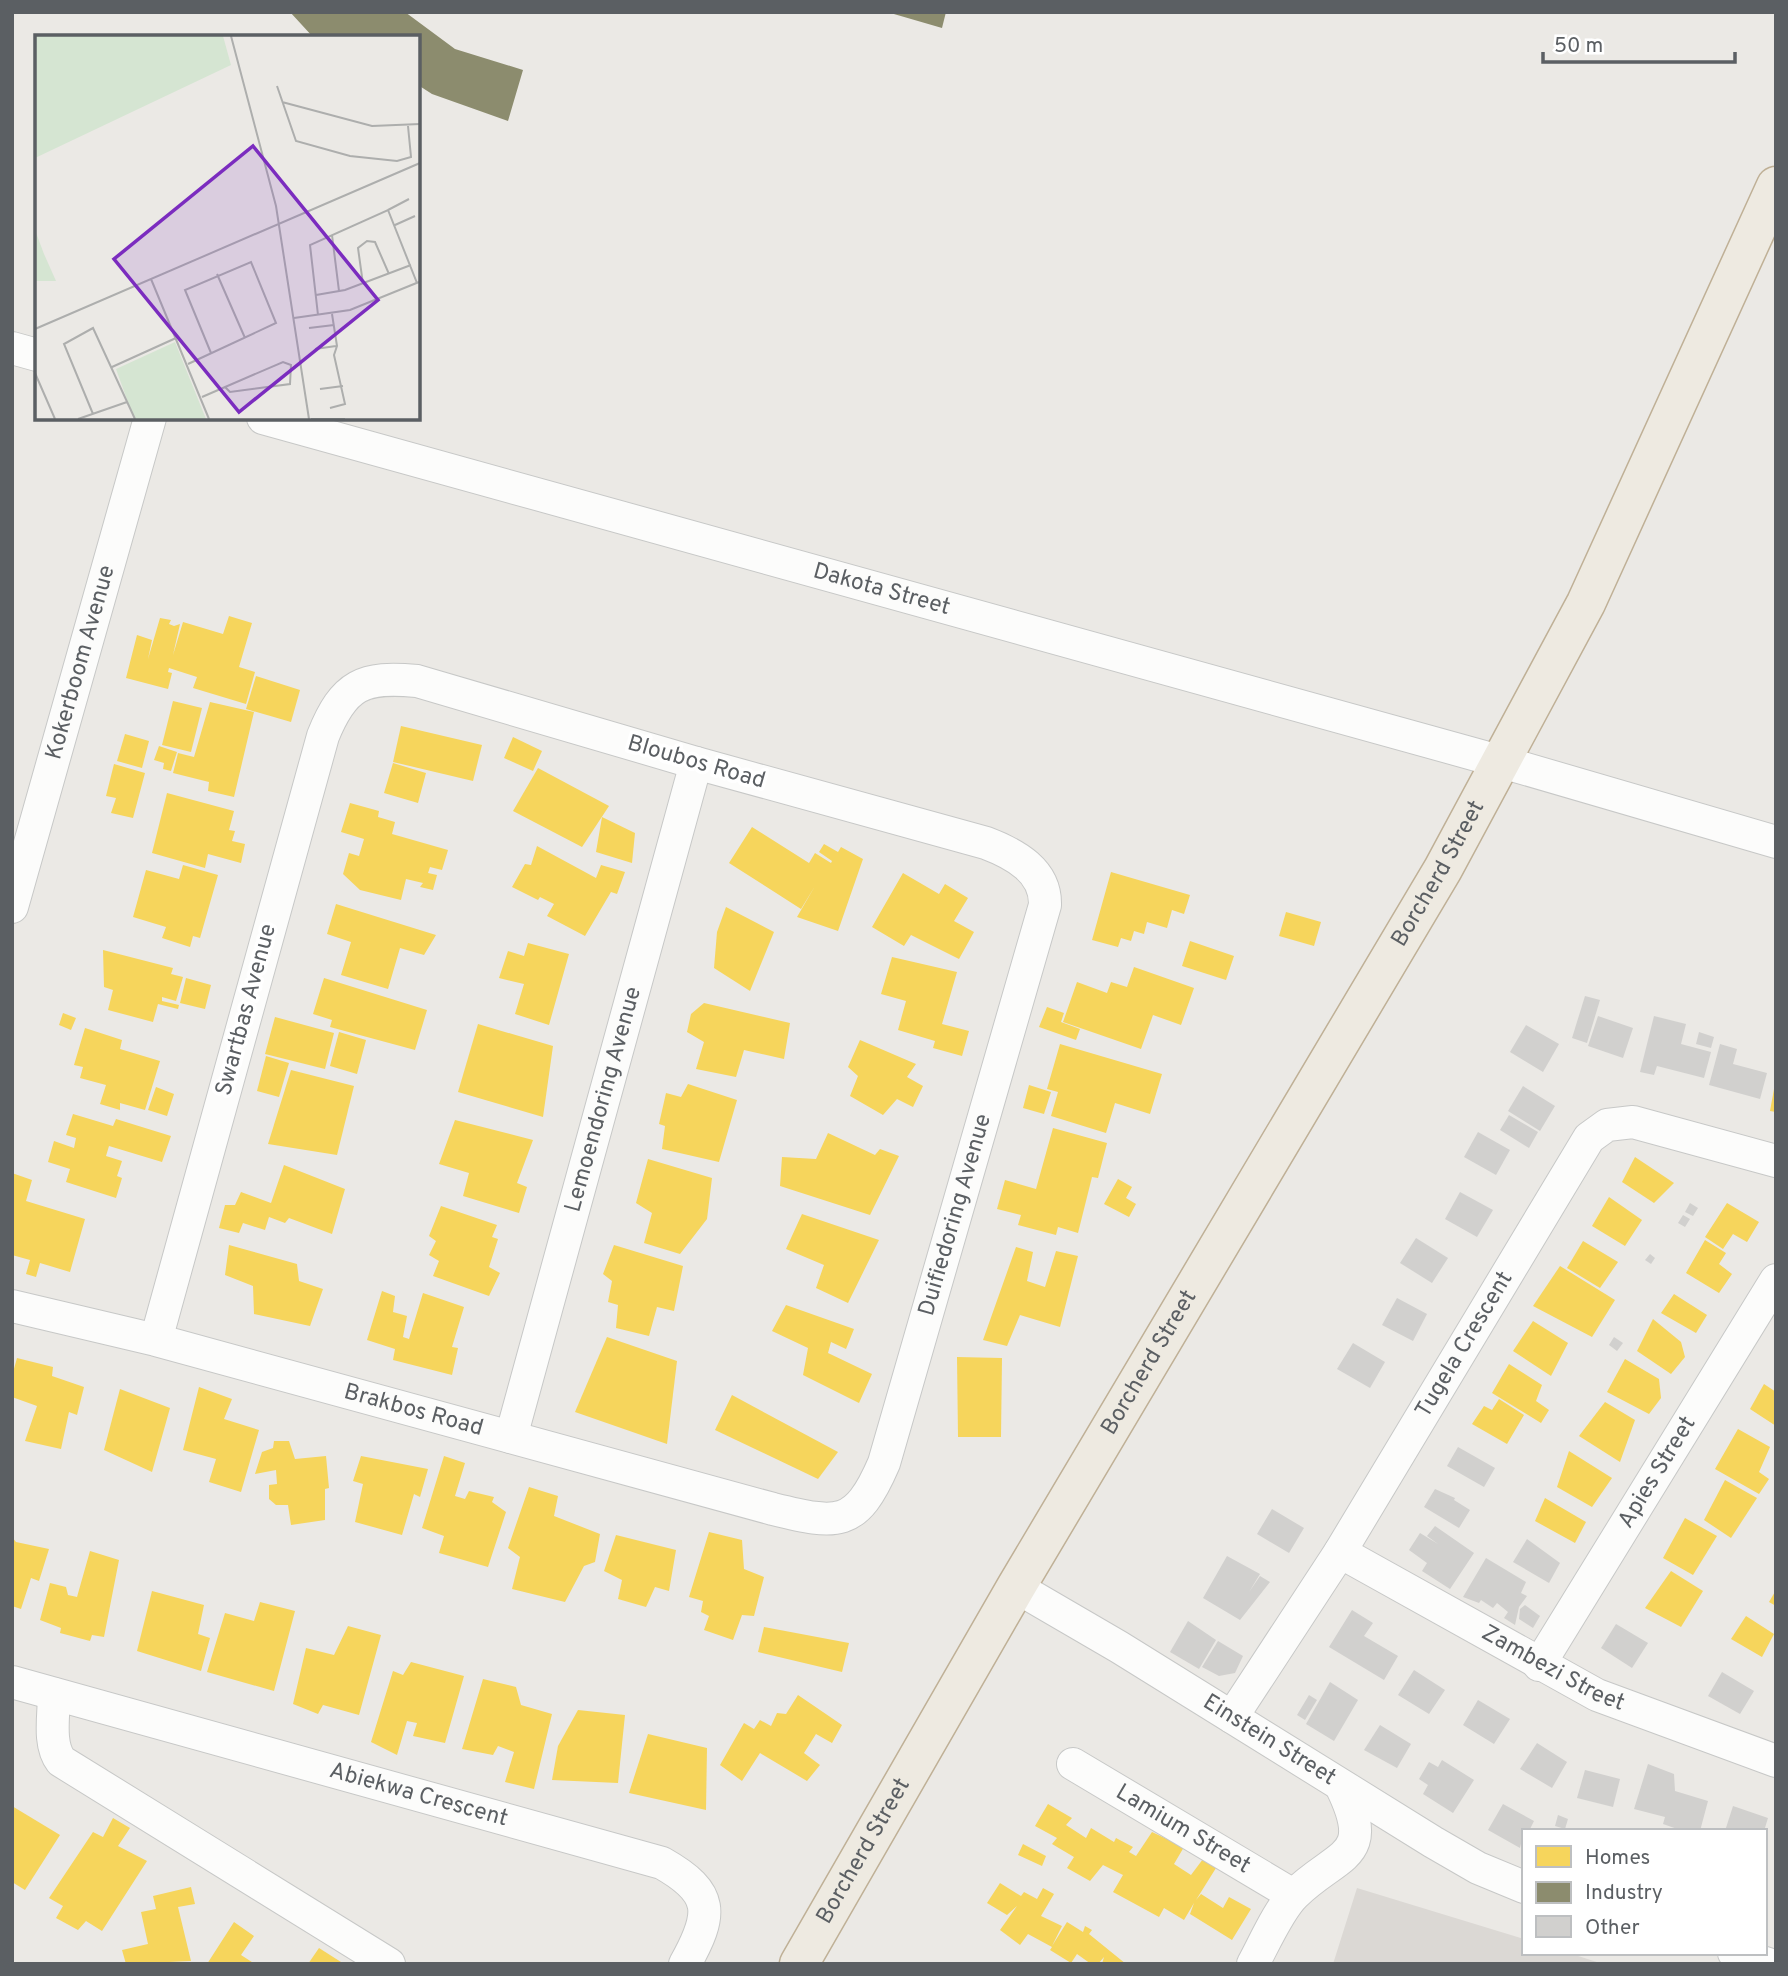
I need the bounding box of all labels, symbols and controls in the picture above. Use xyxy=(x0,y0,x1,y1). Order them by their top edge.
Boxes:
scale bar xyxy=(1543,21,1736,65)
text: 50 m xyxy=(1554,33,1603,60)
inset map xyxy=(35,35,420,420)
street label: Dakota Street xyxy=(810,557,953,623)
street label: Kokerboom Avenue xyxy=(40,562,122,763)
street label: Bloubos Road xyxy=(624,729,768,797)
street label: Borcherd Street xyxy=(1385,796,1492,952)
street label: Swartbas Avenue xyxy=(210,921,284,1099)
street label: Lemoendoring Avenue xyxy=(559,984,648,1215)
street label: Duifiedoring Avenue xyxy=(913,1111,998,1319)
street label: Tugela Crescent xyxy=(1409,1266,1520,1423)
street label: Borcherd Street xyxy=(1095,1285,1204,1441)
street label: Brakbos Road xyxy=(341,1378,487,1443)
street label: Apies Street xyxy=(1612,1411,1703,1534)
street label: Zambezi Street xyxy=(1476,1619,1628,1718)
street label: Einstein Street xyxy=(1197,1688,1341,1793)
street label: Abiekwa Crescent xyxy=(326,1757,511,1834)
street label: Borcherd Street xyxy=(810,1773,917,1930)
street label: Lamium Street xyxy=(1110,1778,1256,1881)
legend xyxy=(1522,1829,1767,1955)
text: Homes xyxy=(1585,1845,1650,1872)
text: Industry xyxy=(1585,1880,1663,1907)
text: Other xyxy=(1585,1915,1640,1942)

